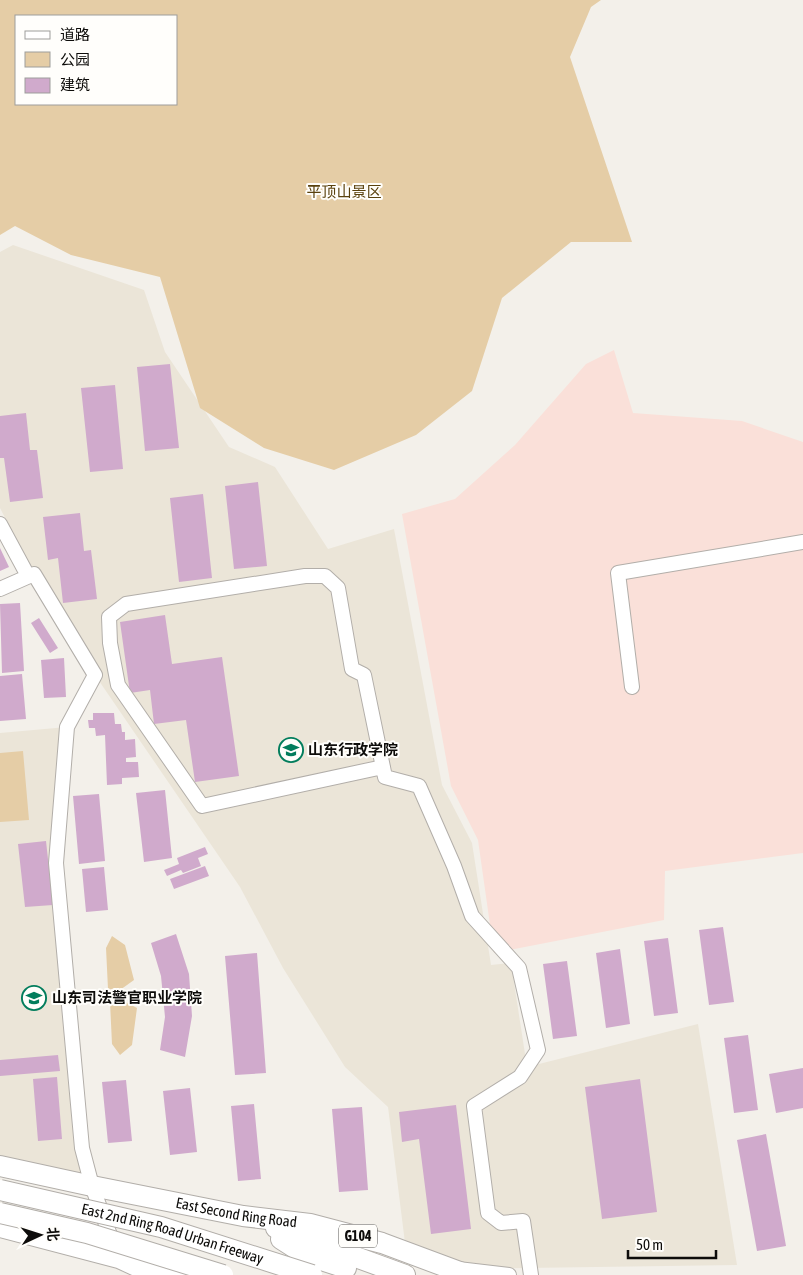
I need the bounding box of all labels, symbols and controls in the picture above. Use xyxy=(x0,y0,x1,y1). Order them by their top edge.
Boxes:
legend xyxy=(15,15,178,105)
text: 道路 xyxy=(60,26,90,43)
text: 公园 xyxy=(60,51,90,68)
text: 建筑 xyxy=(60,76,90,93)
park label: 平顶山景区 xyxy=(306,183,382,200)
school or university icon: 山东行政学院 xyxy=(278,737,304,763)
place label: 山东行政学院 xyxy=(308,741,398,758)
school or university icon: 山东司法警官职业学院 xyxy=(21,985,47,1011)
place label: 山东司法警官职业学院 xyxy=(52,989,202,1006)
street label: East Second Ring Road xyxy=(174,1194,298,1230)
street label: East 2nd Ring Road Urban Freeway xyxy=(80,1200,266,1267)
north arrow xyxy=(15,1210,65,1260)
road number: G104 xyxy=(339,1224,377,1248)
text: 北 xyxy=(44,1227,61,1242)
scale bar xyxy=(628,1228,716,1260)
text: 50 m xyxy=(636,1236,663,1253)

